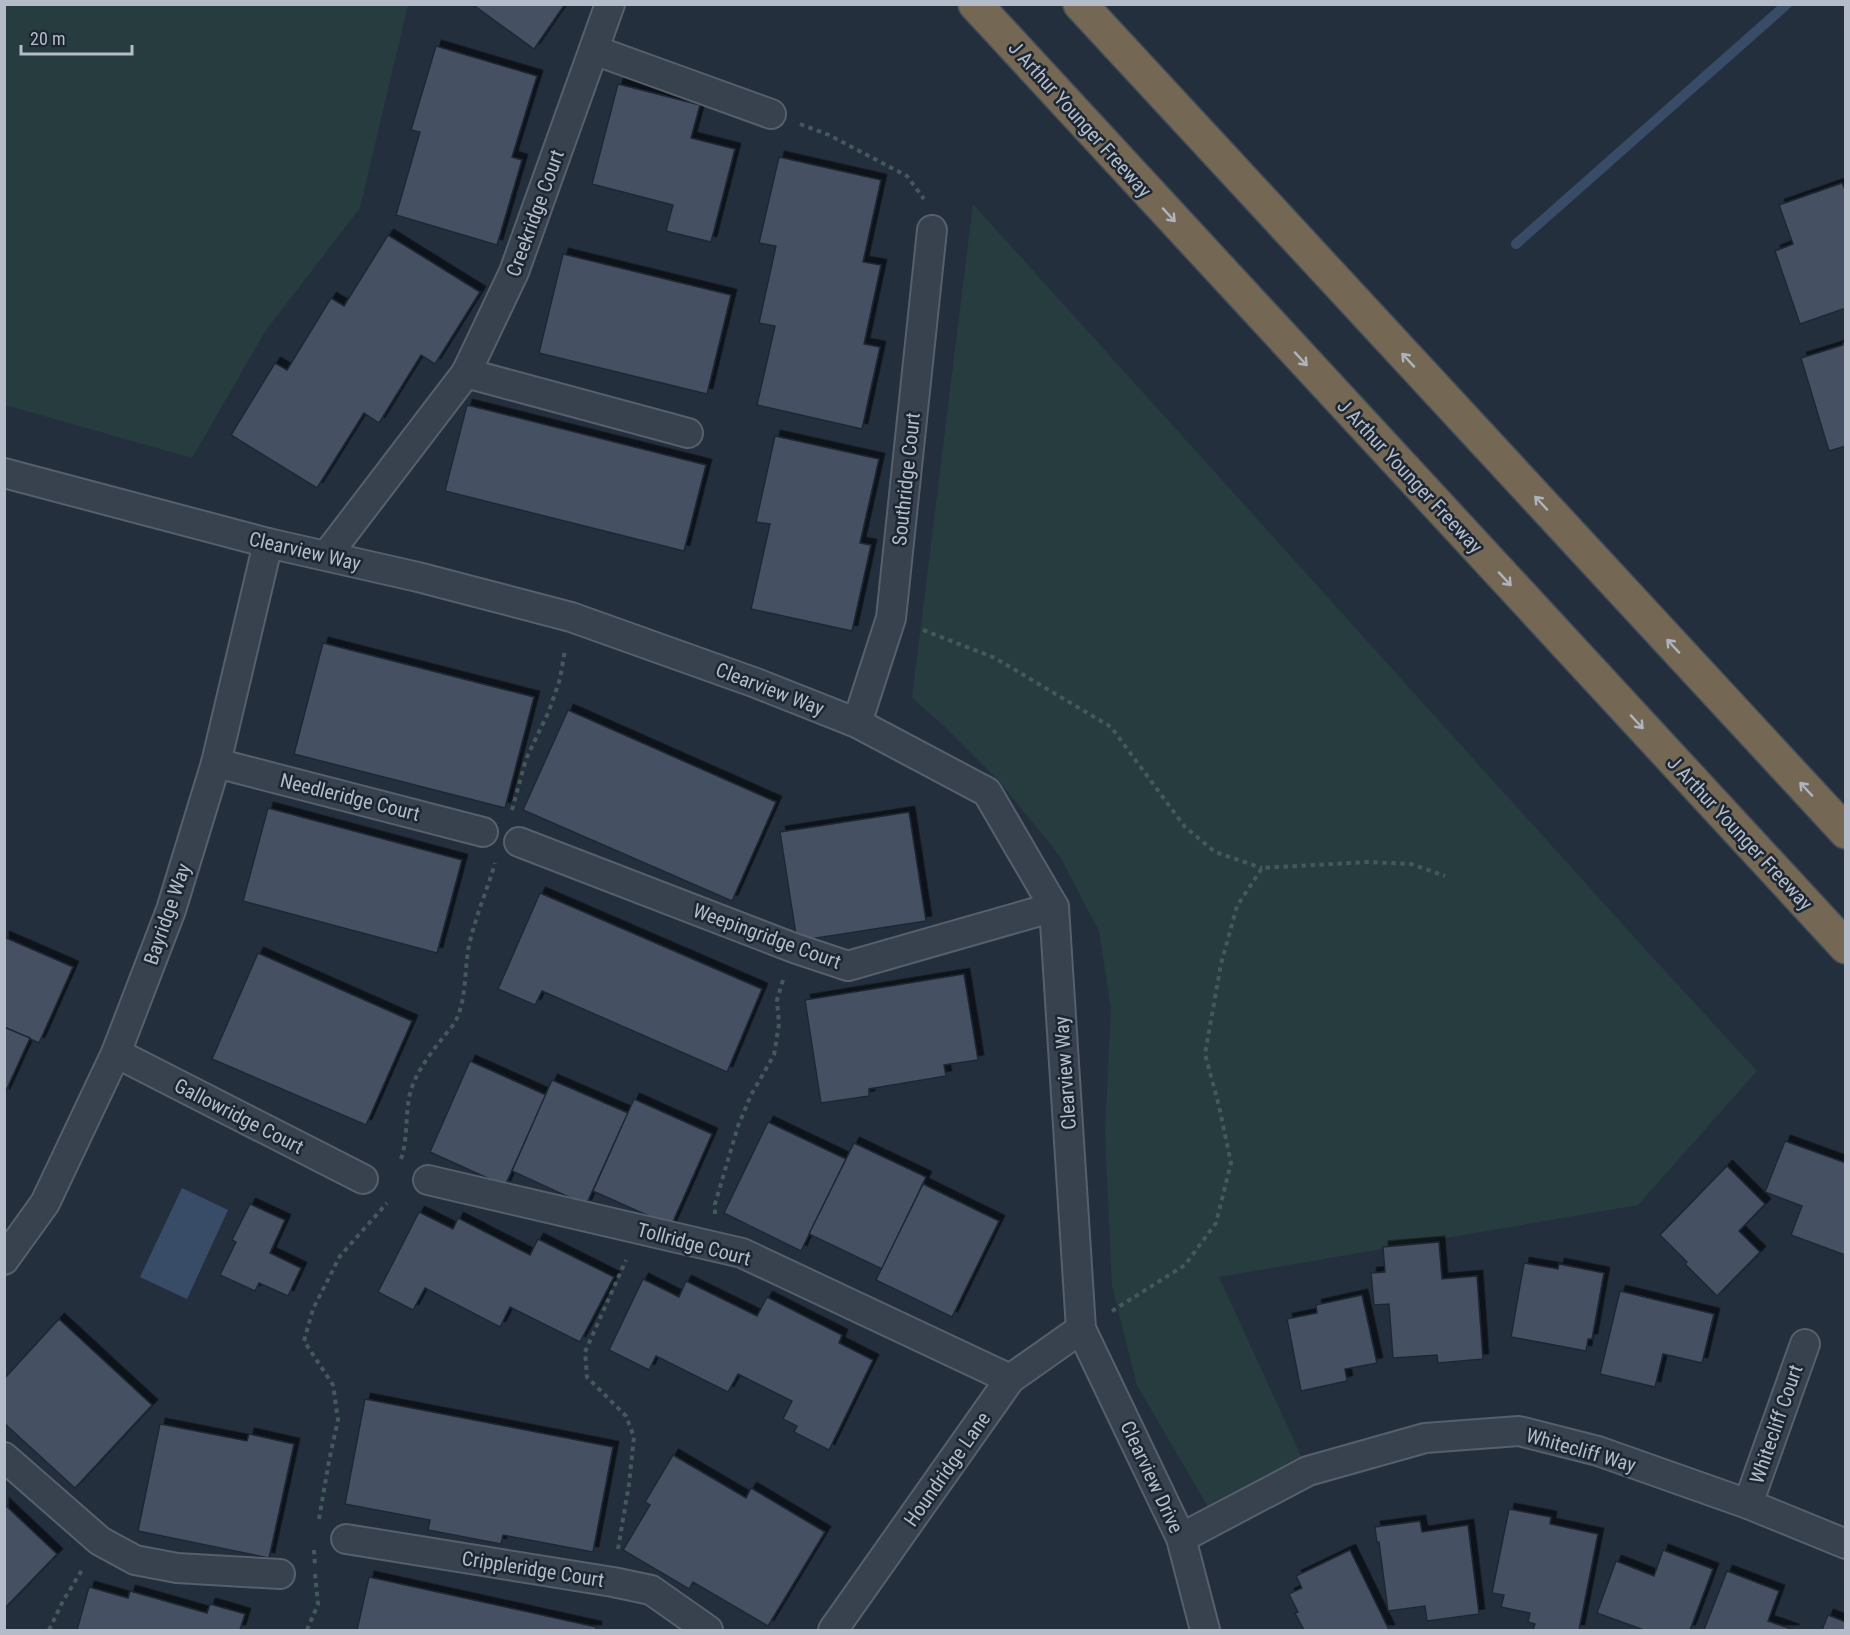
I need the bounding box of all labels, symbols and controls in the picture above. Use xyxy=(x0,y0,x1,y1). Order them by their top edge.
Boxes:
scale bar xyxy=(21,18,132,56)
text: 20 m xyxy=(30,28,65,49)
street label: J Arthur Younger Freeway xyxy=(1003,36,1157,202)
street label: Creekridge Court xyxy=(501,146,569,280)
one-way arrow xyxy=(1161,208,1176,223)
one-way arrow xyxy=(1294,351,1308,366)
one-way arrow xyxy=(1401,353,1415,368)
street label: J Arthur Younger Freeway xyxy=(1332,394,1488,558)
street label: Southridge Court xyxy=(887,411,925,547)
one-way arrow xyxy=(1534,496,1548,511)
street label: Clearview Way xyxy=(247,526,363,576)
one-way arrow xyxy=(1498,571,1512,586)
one-way arrow xyxy=(1666,639,1680,654)
street label: Clearview Way xyxy=(713,657,827,721)
one-way arrow xyxy=(1630,714,1644,729)
street label: J Arthur Younger Freeway xyxy=(1662,751,1818,915)
street label: Needleridge Court xyxy=(278,768,422,826)
one-way arrow xyxy=(1799,782,1813,797)
street label: Bayridge Way xyxy=(138,860,196,968)
street label: Weepingridge Court xyxy=(690,898,844,974)
street label: Clearview Way xyxy=(1049,1015,1081,1131)
street label: Gallowridge Court xyxy=(170,1073,308,1159)
street label: Tollridge Court xyxy=(635,1217,754,1271)
street label: Whitecliff Court xyxy=(1744,1361,1808,1487)
street label: Houndridge Lane xyxy=(899,1407,995,1531)
street label: Clearview Drive xyxy=(1116,1417,1188,1537)
street label: Whitecliff Way xyxy=(1523,1423,1639,1477)
street label: Crippleridge Court xyxy=(460,1546,606,1592)

